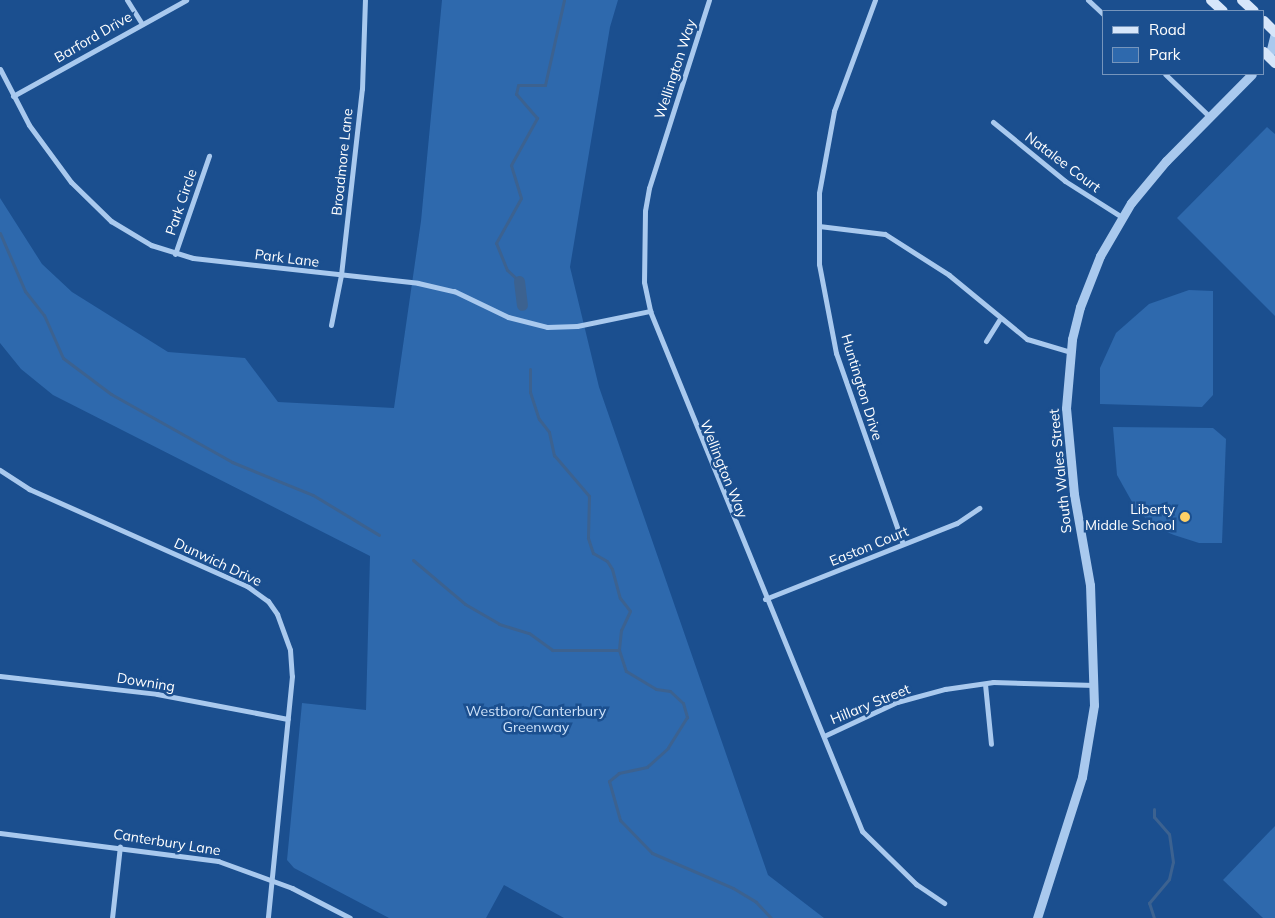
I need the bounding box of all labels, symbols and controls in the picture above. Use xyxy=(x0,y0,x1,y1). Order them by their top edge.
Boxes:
street label: Barford Drive xyxy=(51,8,135,66)
legend xyxy=(1102,10,1265,75)
street label: Wellington Way xyxy=(651,17,699,121)
text: Road xyxy=(1149,20,1186,39)
text: Park xyxy=(1149,45,1181,64)
street label: Broadmore Lane xyxy=(328,108,356,216)
street label: Natalee Court xyxy=(1022,128,1104,196)
street label: Park Circle xyxy=(162,167,200,237)
street label: Park Lane xyxy=(254,246,320,270)
street label: Huntington Drive xyxy=(838,332,886,442)
street label: South Wales Street xyxy=(1045,408,1075,534)
street label: Wellington Way xyxy=(697,418,751,520)
place label: Liberty Middle School xyxy=(1085,501,1175,534)
marker: Liberty Middle School xyxy=(1179,511,1191,523)
street label: Easton Court xyxy=(827,523,911,569)
street label: Dunwich Drive xyxy=(172,534,264,590)
street label: Downing xyxy=(116,669,176,695)
street label: Hillary Street xyxy=(828,680,912,728)
park label: Westboro/Canterbury Greenway xyxy=(466,703,606,736)
street label: Canterbury Lane xyxy=(112,825,222,859)

